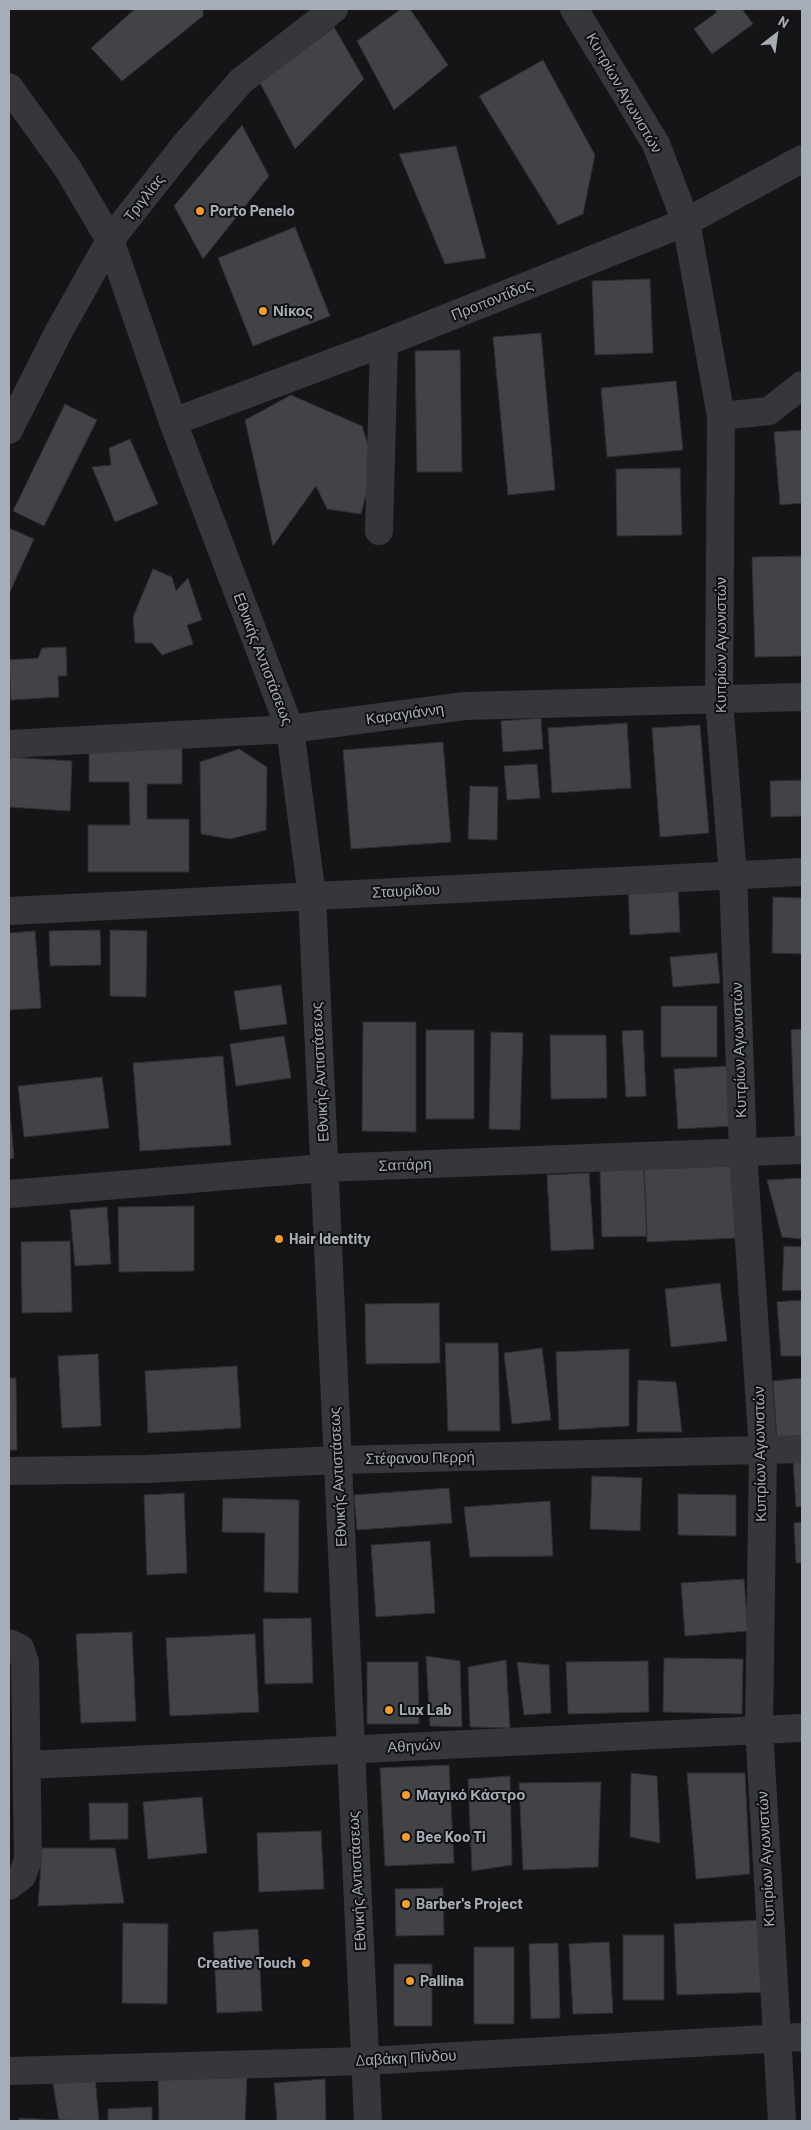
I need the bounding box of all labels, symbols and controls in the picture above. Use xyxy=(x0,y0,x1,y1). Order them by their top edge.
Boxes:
north arrow xyxy=(751,10,801,60)
text: N xyxy=(775,12,792,31)
street label: Κυπρίων Αγωνιστών xyxy=(582,30,666,156)
street label: Τριγλίας xyxy=(120,171,168,225)
place label: Porto Penelo xyxy=(210,202,295,220)
marker: Porto Penelo xyxy=(194,205,206,217)
street label: Προποντίδος xyxy=(449,275,535,325)
place label: Νίκος xyxy=(273,302,313,320)
marker: Νίκος xyxy=(257,305,269,317)
street label: Κυπρίων Αγωνιστών xyxy=(712,577,730,713)
street label: Εθνικής Αντιστάσεως xyxy=(229,590,297,728)
street label: Καραγιάννη xyxy=(365,700,445,728)
street label: Σταυρίδου xyxy=(372,880,440,902)
street label: Κυπρίων Αγωνιστών xyxy=(728,982,750,1118)
street label: Εθνικής Αντιστάσεως xyxy=(307,1001,333,1143)
street label: Σαπάρη xyxy=(378,1155,432,1175)
place label: Hair Identity xyxy=(289,1230,371,1248)
marker: Hair Identity xyxy=(273,1233,285,1245)
street label: Κυπρίων Αγωνιστών xyxy=(750,1386,770,1522)
street label: Εθνικής Αντιστάσεως xyxy=(325,1406,351,1548)
street label: Στέφανου Περρή xyxy=(365,1448,475,1468)
place label: Lux Lab xyxy=(399,1701,452,1719)
marker: Lux Lab xyxy=(383,1704,395,1716)
street label: Αθηνών xyxy=(387,1736,441,1756)
place label: Μαγικό Κάστρο xyxy=(416,1786,525,1804)
marker: Μαγικό Κάστρο xyxy=(400,1789,412,1801)
street label: Κυπρίων Αγωνιστών xyxy=(753,1791,779,1927)
street label: Εθνικής Αντιστάσεως xyxy=(344,1810,370,1952)
place label: Bee Koo Ti xyxy=(416,1828,486,1846)
marker: Bee Koo Ti xyxy=(400,1831,412,1843)
place label: Barber's Project xyxy=(416,1895,523,1913)
marker: Barber's Project xyxy=(400,1898,412,1910)
place label: Creative Touch xyxy=(197,1954,296,1972)
marker: Creative Touch xyxy=(300,1957,312,1969)
place label: Pallina xyxy=(420,1972,464,1990)
marker: Pallina xyxy=(404,1975,416,1987)
street label: Δαβάκη Πίνδου xyxy=(355,2046,457,2070)

